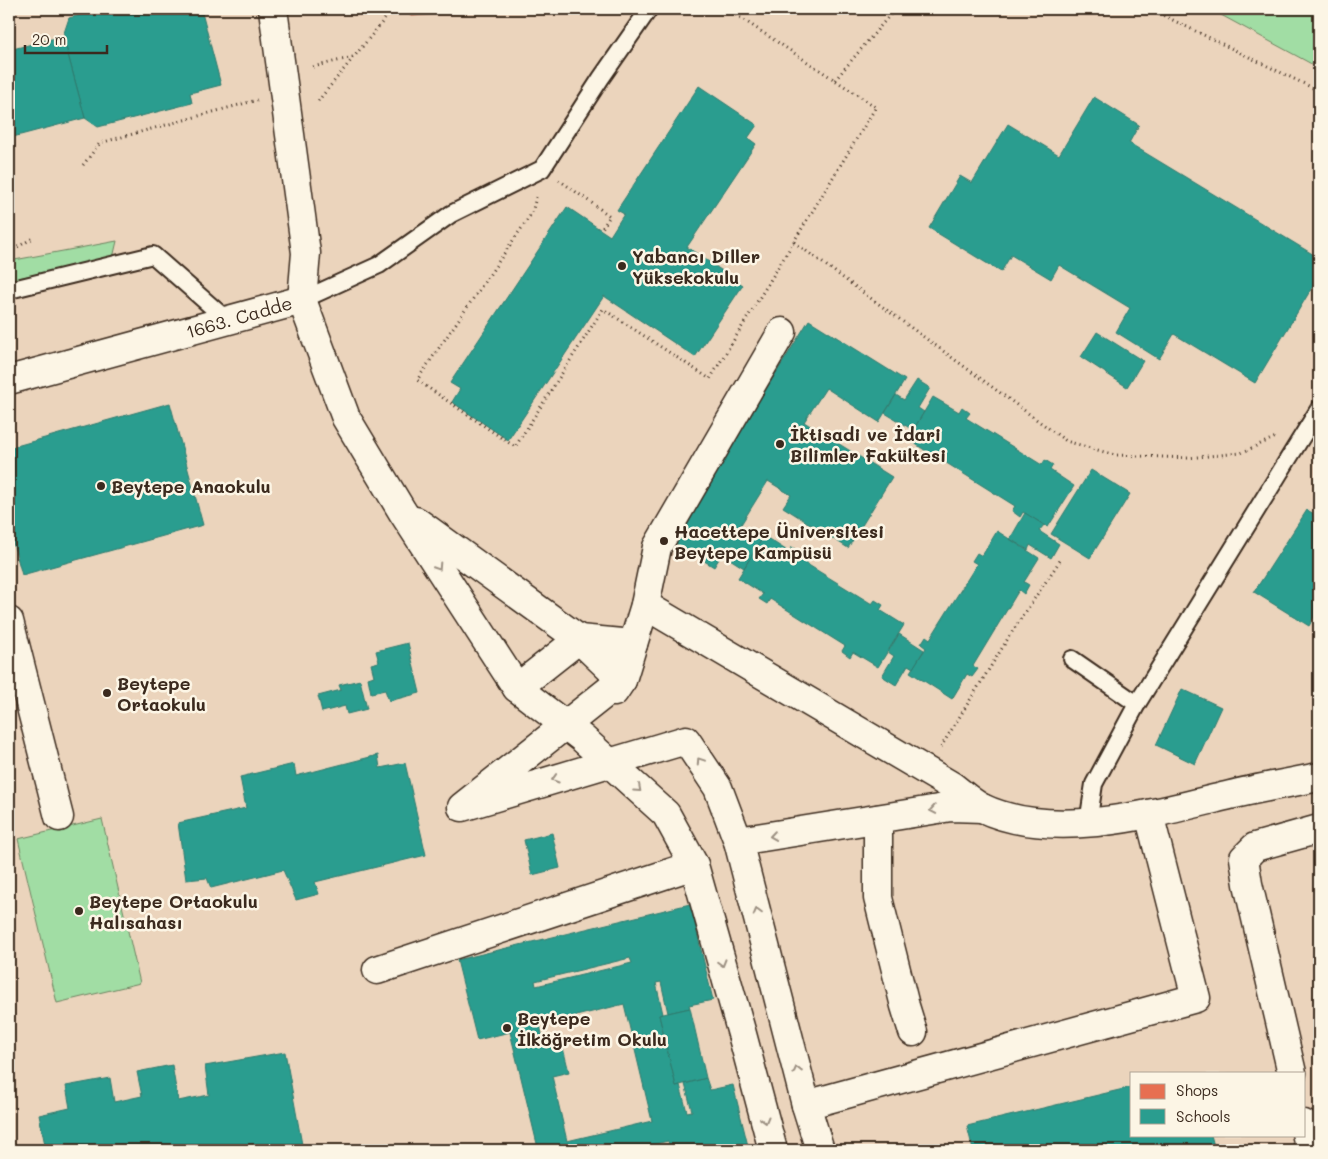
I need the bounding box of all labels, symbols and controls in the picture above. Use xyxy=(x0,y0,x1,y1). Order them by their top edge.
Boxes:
scale bar xyxy=(25,22,108,54)
text: 20 m xyxy=(32,29,66,49)
place label: Yabancı Diller Yüksekokulu xyxy=(632,244,760,289)
marker: Yabancı Diller Yüksekokulu xyxy=(616,260,628,272)
street label: 1663. Cadde xyxy=(183,290,295,344)
place label: İktisadi ve İdari Bilimler Fakültesi xyxy=(790,422,946,467)
marker: İktisadi ve İdari Bilimler Fakültesi xyxy=(774,438,786,450)
place label: Beytepe Anaokulu xyxy=(111,474,271,498)
marker: Beytepe Anaokulu xyxy=(95,480,107,492)
place label: Hacettepe Üniversitesi Beytepe Kampüsü xyxy=(674,519,884,564)
marker: Hacettepe Üniversitesi Beytepe Kampüsü xyxy=(658,535,670,547)
one-way arrow xyxy=(432,561,442,570)
place label: Beytepe Ortaokulu xyxy=(117,671,206,716)
marker: Beytepe Ortaokulu xyxy=(101,687,113,699)
one-way arrow xyxy=(697,757,706,767)
one-way arrow xyxy=(551,774,559,784)
one-way arrow xyxy=(633,784,642,793)
one-way arrow xyxy=(929,804,937,814)
one-way arrow xyxy=(768,831,777,841)
place label: Beytepe Ortaokulu Halısahası xyxy=(89,889,258,934)
marker: Beytepe Ortaokulu Halısahası xyxy=(73,905,85,917)
one-way arrow xyxy=(752,909,762,917)
one-way arrow xyxy=(717,959,727,967)
place label: Beytepe İlköğretim Okulu xyxy=(517,1006,667,1051)
marker: Beytepe İlköğretim Okulu xyxy=(501,1022,513,1034)
one-way arrow xyxy=(792,1065,803,1074)
legend xyxy=(1130,1072,1306,1136)
text: Shops xyxy=(1176,1080,1218,1100)
text: Schools xyxy=(1176,1106,1231,1126)
one-way arrow xyxy=(760,1115,770,1124)

